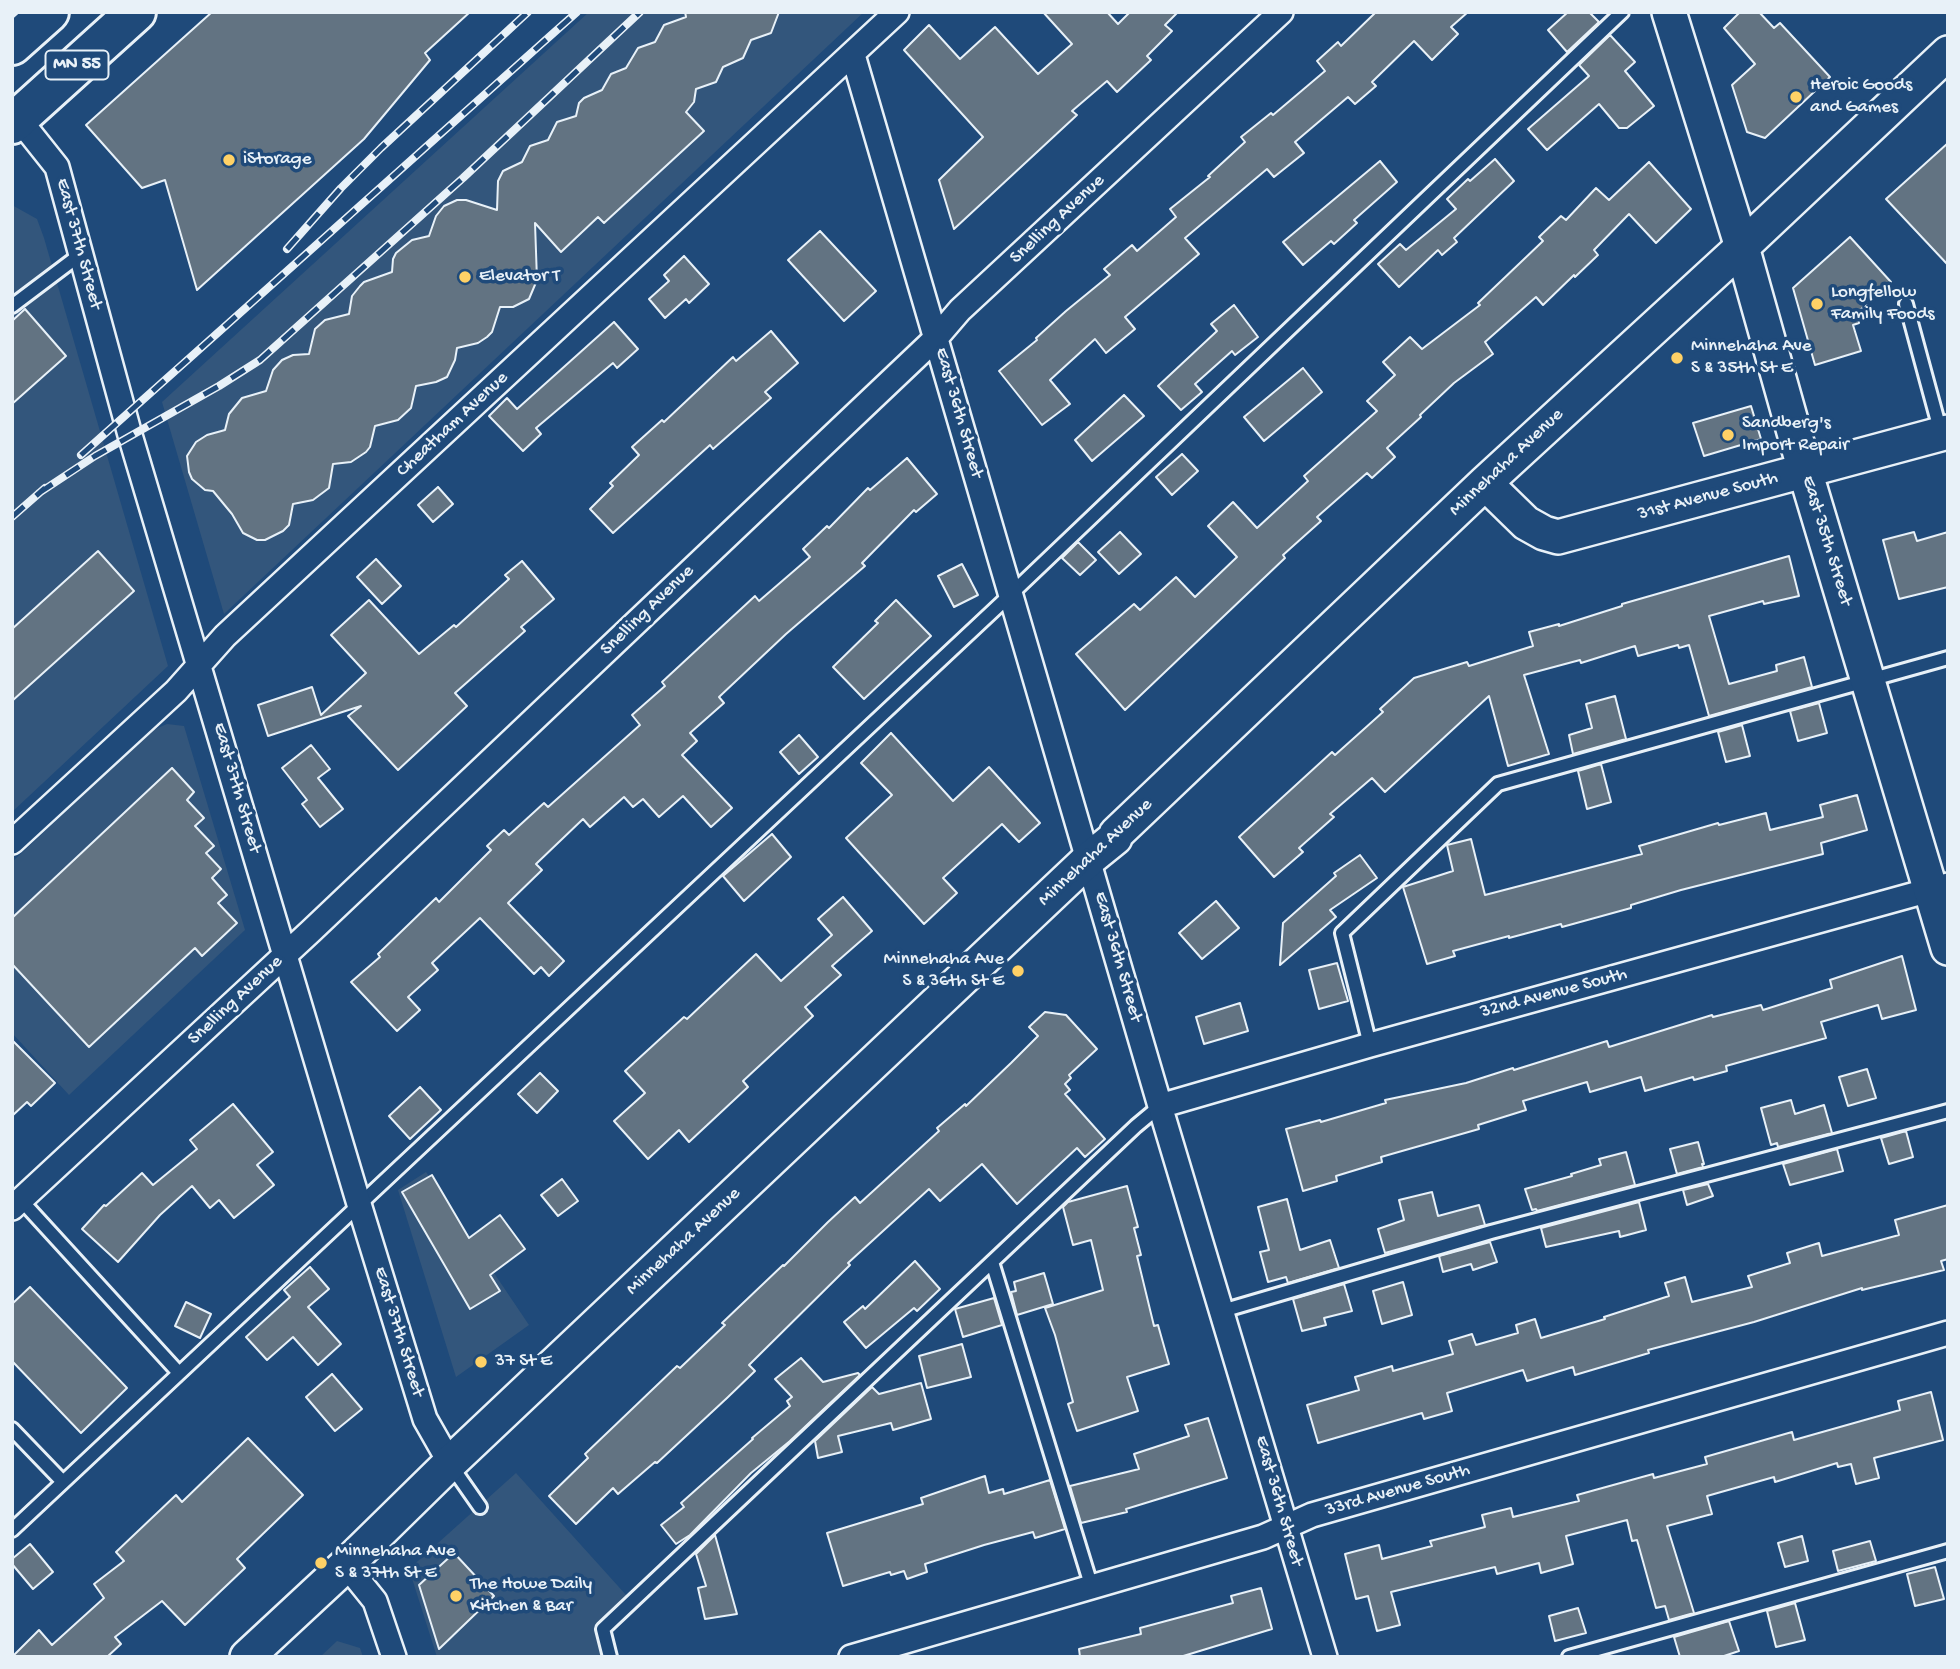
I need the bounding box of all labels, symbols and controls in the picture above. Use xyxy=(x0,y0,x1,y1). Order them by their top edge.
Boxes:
road number: MN 55 xyxy=(46,51,108,80)
place label: Heroic Goods and Games xyxy=(1810,75,1912,119)
marker: Heroic Goods and Games xyxy=(1788,89,1804,105)
place label: iStorage xyxy=(243,149,311,171)
marker: iStorage xyxy=(221,152,237,168)
street label: Snelling Avenue xyxy=(1006,170,1110,270)
street label: East 37th Street xyxy=(50,176,106,312)
place label: Elevator T xyxy=(479,266,560,288)
marker: Elevator T xyxy=(457,269,473,285)
place label: Longfellow Family Foods xyxy=(1831,282,1935,326)
marker: Longfellow Family Foods xyxy=(1809,296,1825,312)
place label: Minnehaha Ave S & 35th St E xyxy=(1691,336,1812,380)
street label: East 36th Street xyxy=(929,345,987,481)
marker: Minnehaha Ave S & 35th St E xyxy=(1669,350,1685,366)
street label: Cheatham Avenue xyxy=(392,367,514,483)
street label: Minnehaha Avenue xyxy=(1445,404,1569,522)
place label: Sandberg's Import Repair xyxy=(1742,413,1849,457)
marker: Sandberg's Import Repair xyxy=(1720,427,1736,443)
street label: 31st Avenue South xyxy=(1636,467,1780,527)
street label: East 35th Street xyxy=(1795,473,1857,609)
street label: Snelling Avenue xyxy=(596,561,700,661)
street label: East 37th Street xyxy=(207,720,265,856)
street label: Minnehaha Avenue xyxy=(1034,794,1158,912)
street label: East 36th Street xyxy=(1088,889,1146,1025)
place label: Minnehaha Ave S & 36th St E xyxy=(883,949,1004,993)
street label: Snelling Avenue xyxy=(184,951,288,1051)
marker: Minnehaha Ave S & 36th St E xyxy=(1010,963,1026,979)
street label: 32nd Avenue South xyxy=(1478,963,1630,1025)
street label: Minnehaha Avenue xyxy=(622,1183,746,1301)
street label: East 37th Street xyxy=(367,1264,429,1400)
place label: 37 St E xyxy=(495,1351,552,1373)
marker: 37 St E xyxy=(473,1354,489,1370)
street label: East 36th Street xyxy=(1249,1433,1307,1569)
street label: 33rd Avenue South xyxy=(1323,1459,1473,1523)
place label: Minnehaha Ave S & 37th St E xyxy=(335,1541,456,1585)
marker: Minnehaha Ave S & 37th St E xyxy=(313,1555,329,1571)
place label: The Howe Daily Kitchen & Bar xyxy=(470,1574,592,1618)
marker: The Howe Daily Kitchen & Bar xyxy=(448,1588,464,1604)

